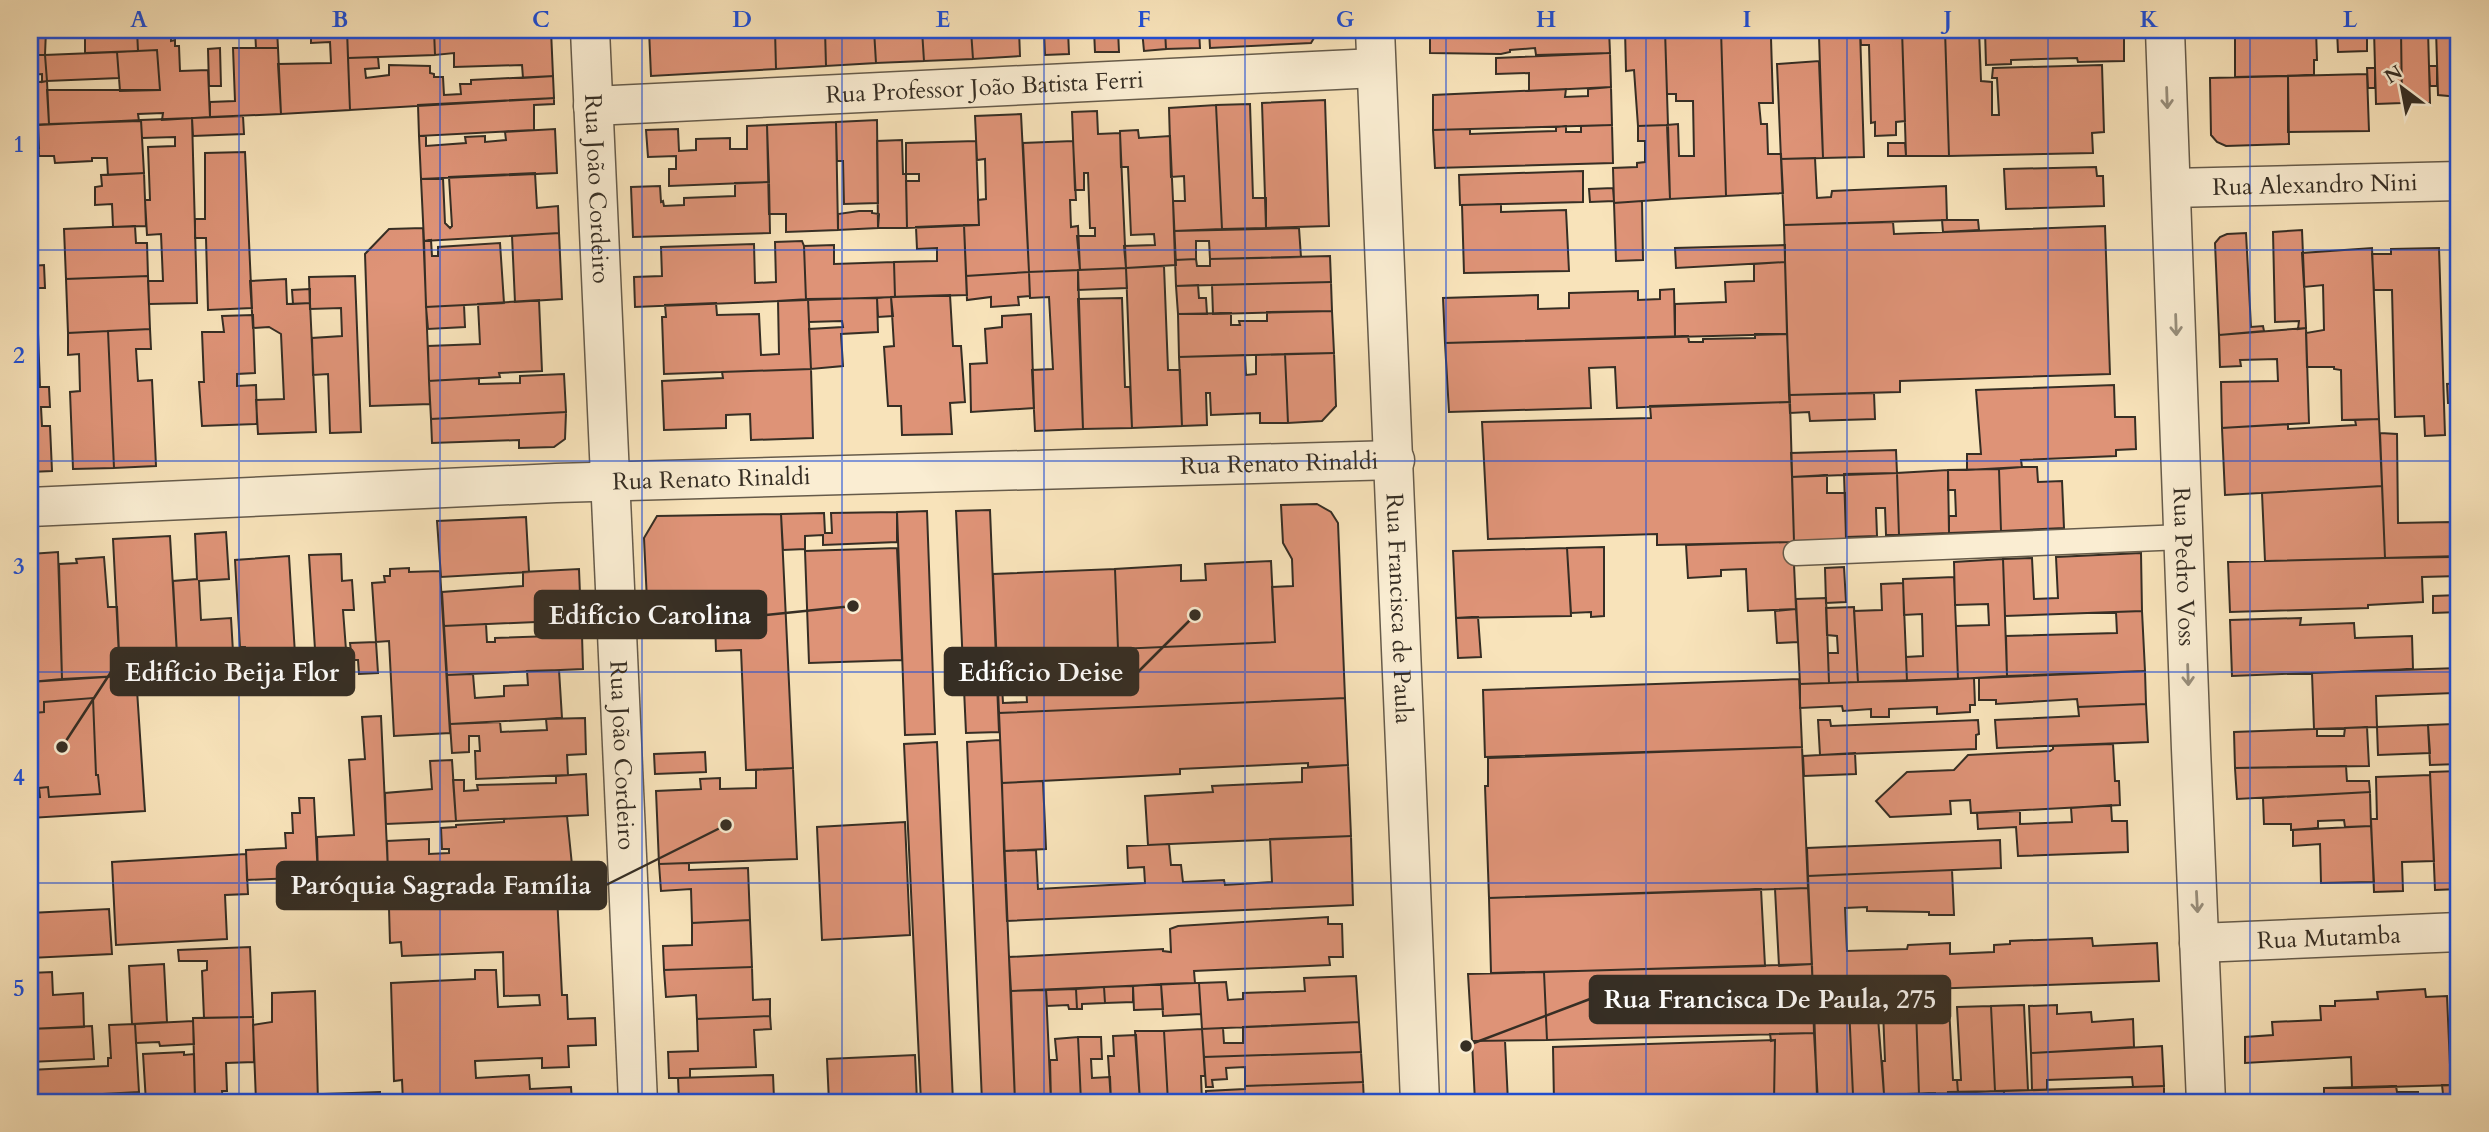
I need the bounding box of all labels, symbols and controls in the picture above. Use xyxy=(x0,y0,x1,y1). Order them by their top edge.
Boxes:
text: A xyxy=(130,4,148,35)
text: B xyxy=(332,4,348,35)
text: C xyxy=(532,4,550,35)
text: D xyxy=(732,4,752,35)
text: E xyxy=(936,4,950,35)
text: F xyxy=(1137,4,1151,35)
text: G xyxy=(1336,4,1355,35)
text: H xyxy=(1536,4,1556,35)
text: I xyxy=(1743,4,1751,35)
text: J xyxy=(1941,4,1952,35)
text: K xyxy=(2140,4,2159,35)
text: L xyxy=(2343,4,2358,35)
north arrow xyxy=(2366,52,2436,122)
text: N xyxy=(2380,59,2408,90)
street label: Rua Professor João Batista Ferri xyxy=(825,63,1145,112)
one-way arrow xyxy=(2161,86,2174,109)
street label: Rua João Cordeiro xyxy=(576,93,617,284)
text: 1 xyxy=(13,129,25,160)
street label: Rua Alexandro Nini xyxy=(2212,166,2418,204)
one-way arrow xyxy=(2169,314,2182,337)
text: 2 xyxy=(13,340,25,371)
street label: Rua Renato Rinaldi xyxy=(1180,444,1379,483)
street label: Rua Renato Rinaldi xyxy=(612,460,811,498)
street label: Rua Pedro Voss xyxy=(2165,486,2203,647)
street label: Rua Francisca de Paula xyxy=(1377,492,1420,725)
text: 3 xyxy=(13,551,25,582)
callout: Edifício Carolina xyxy=(535,591,766,638)
text: Edifício Carolina xyxy=(548,598,752,633)
callout: Edifício Beija Flor xyxy=(111,648,354,695)
callout: Edifício Deise xyxy=(945,648,1138,695)
text: Edifício Beija Flor xyxy=(125,655,340,690)
text: Edifício Deise xyxy=(958,655,1124,690)
street label: Rua João Cordeiro xyxy=(601,660,643,851)
one-way arrow xyxy=(2182,663,2195,686)
text: 4 xyxy=(13,762,25,793)
callout: Paróquia Sagrada Família xyxy=(277,862,606,909)
text: Paróquia Sagrada Família xyxy=(291,868,591,903)
one-way arrow xyxy=(2191,891,2204,914)
street label: Rua Mutamba xyxy=(2256,918,2402,958)
text: 5 xyxy=(13,973,25,1004)
callout: Rua Francisca De Paula, 275 xyxy=(1590,976,1950,1023)
text: Rua Francisca De Paula, 275 xyxy=(1604,982,1936,1017)

